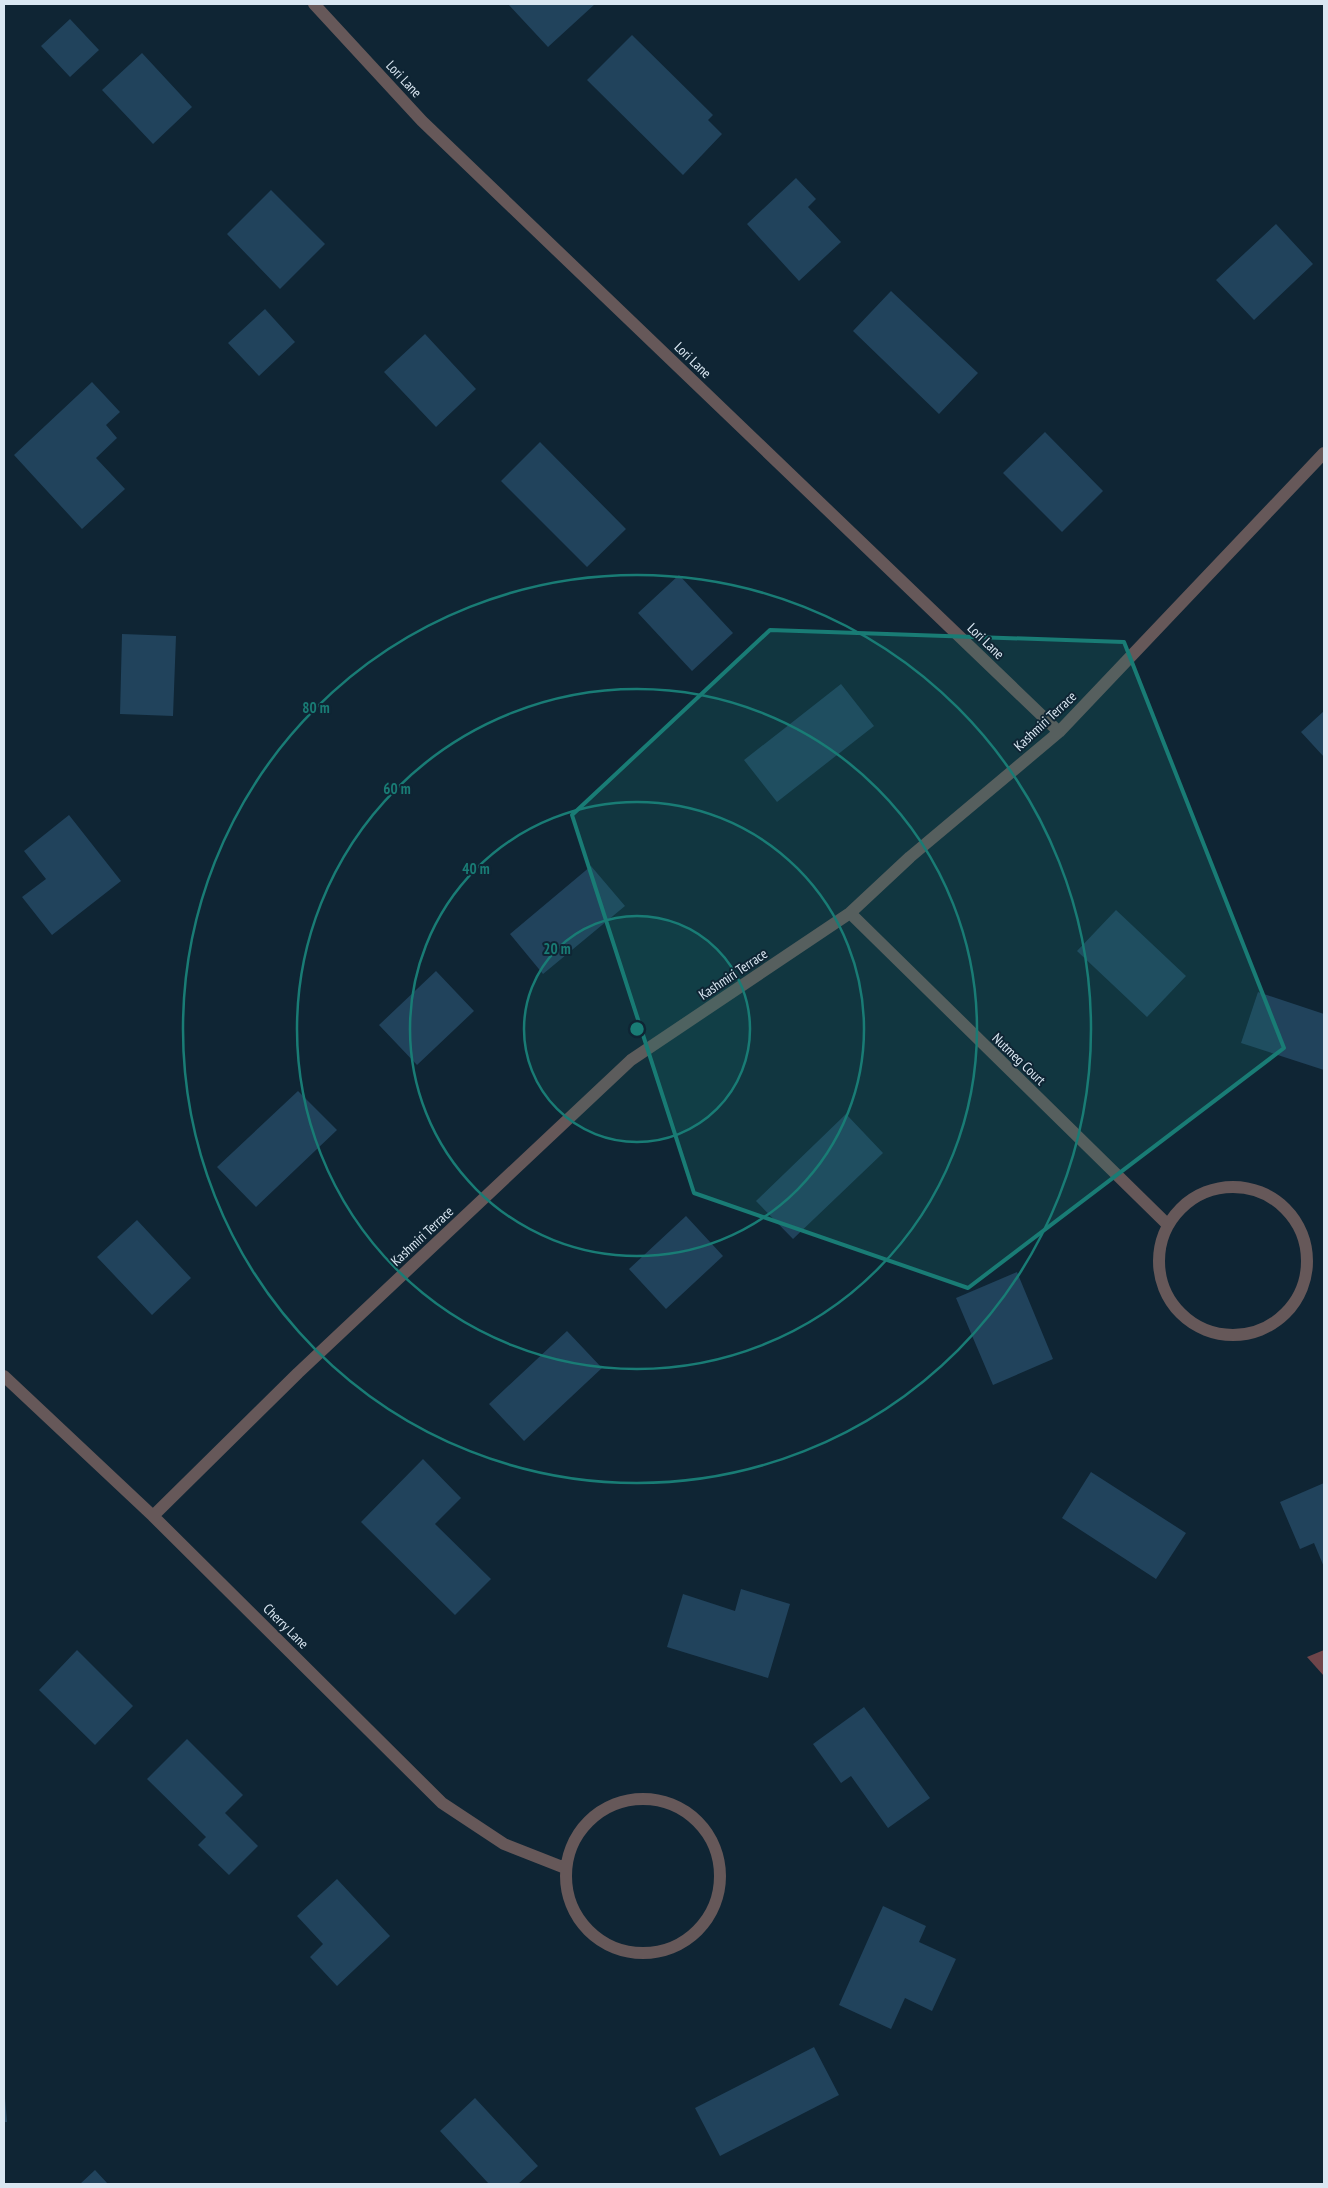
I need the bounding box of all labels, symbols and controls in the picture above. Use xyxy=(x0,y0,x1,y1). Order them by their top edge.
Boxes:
street label: Lori Lane xyxy=(382,57,426,101)
street label: Lori Lane xyxy=(671,338,715,382)
street label: Lori Lane xyxy=(964,619,1008,663)
street label: Kashmiri Terrace xyxy=(1010,687,1080,755)
text: 80 m xyxy=(302,698,330,717)
text: 60 m xyxy=(383,779,411,798)
text: 40 m xyxy=(462,859,490,878)
text: 20 m xyxy=(543,939,571,958)
street label: Kashmiri Terrace xyxy=(695,944,771,1004)
centre of rings xyxy=(628,1020,646,1038)
street label: Nutmeg Court xyxy=(988,1029,1050,1089)
street label: Kashmiri Terrace xyxy=(387,1202,457,1270)
street label: Cherry Lane xyxy=(259,1599,313,1653)

